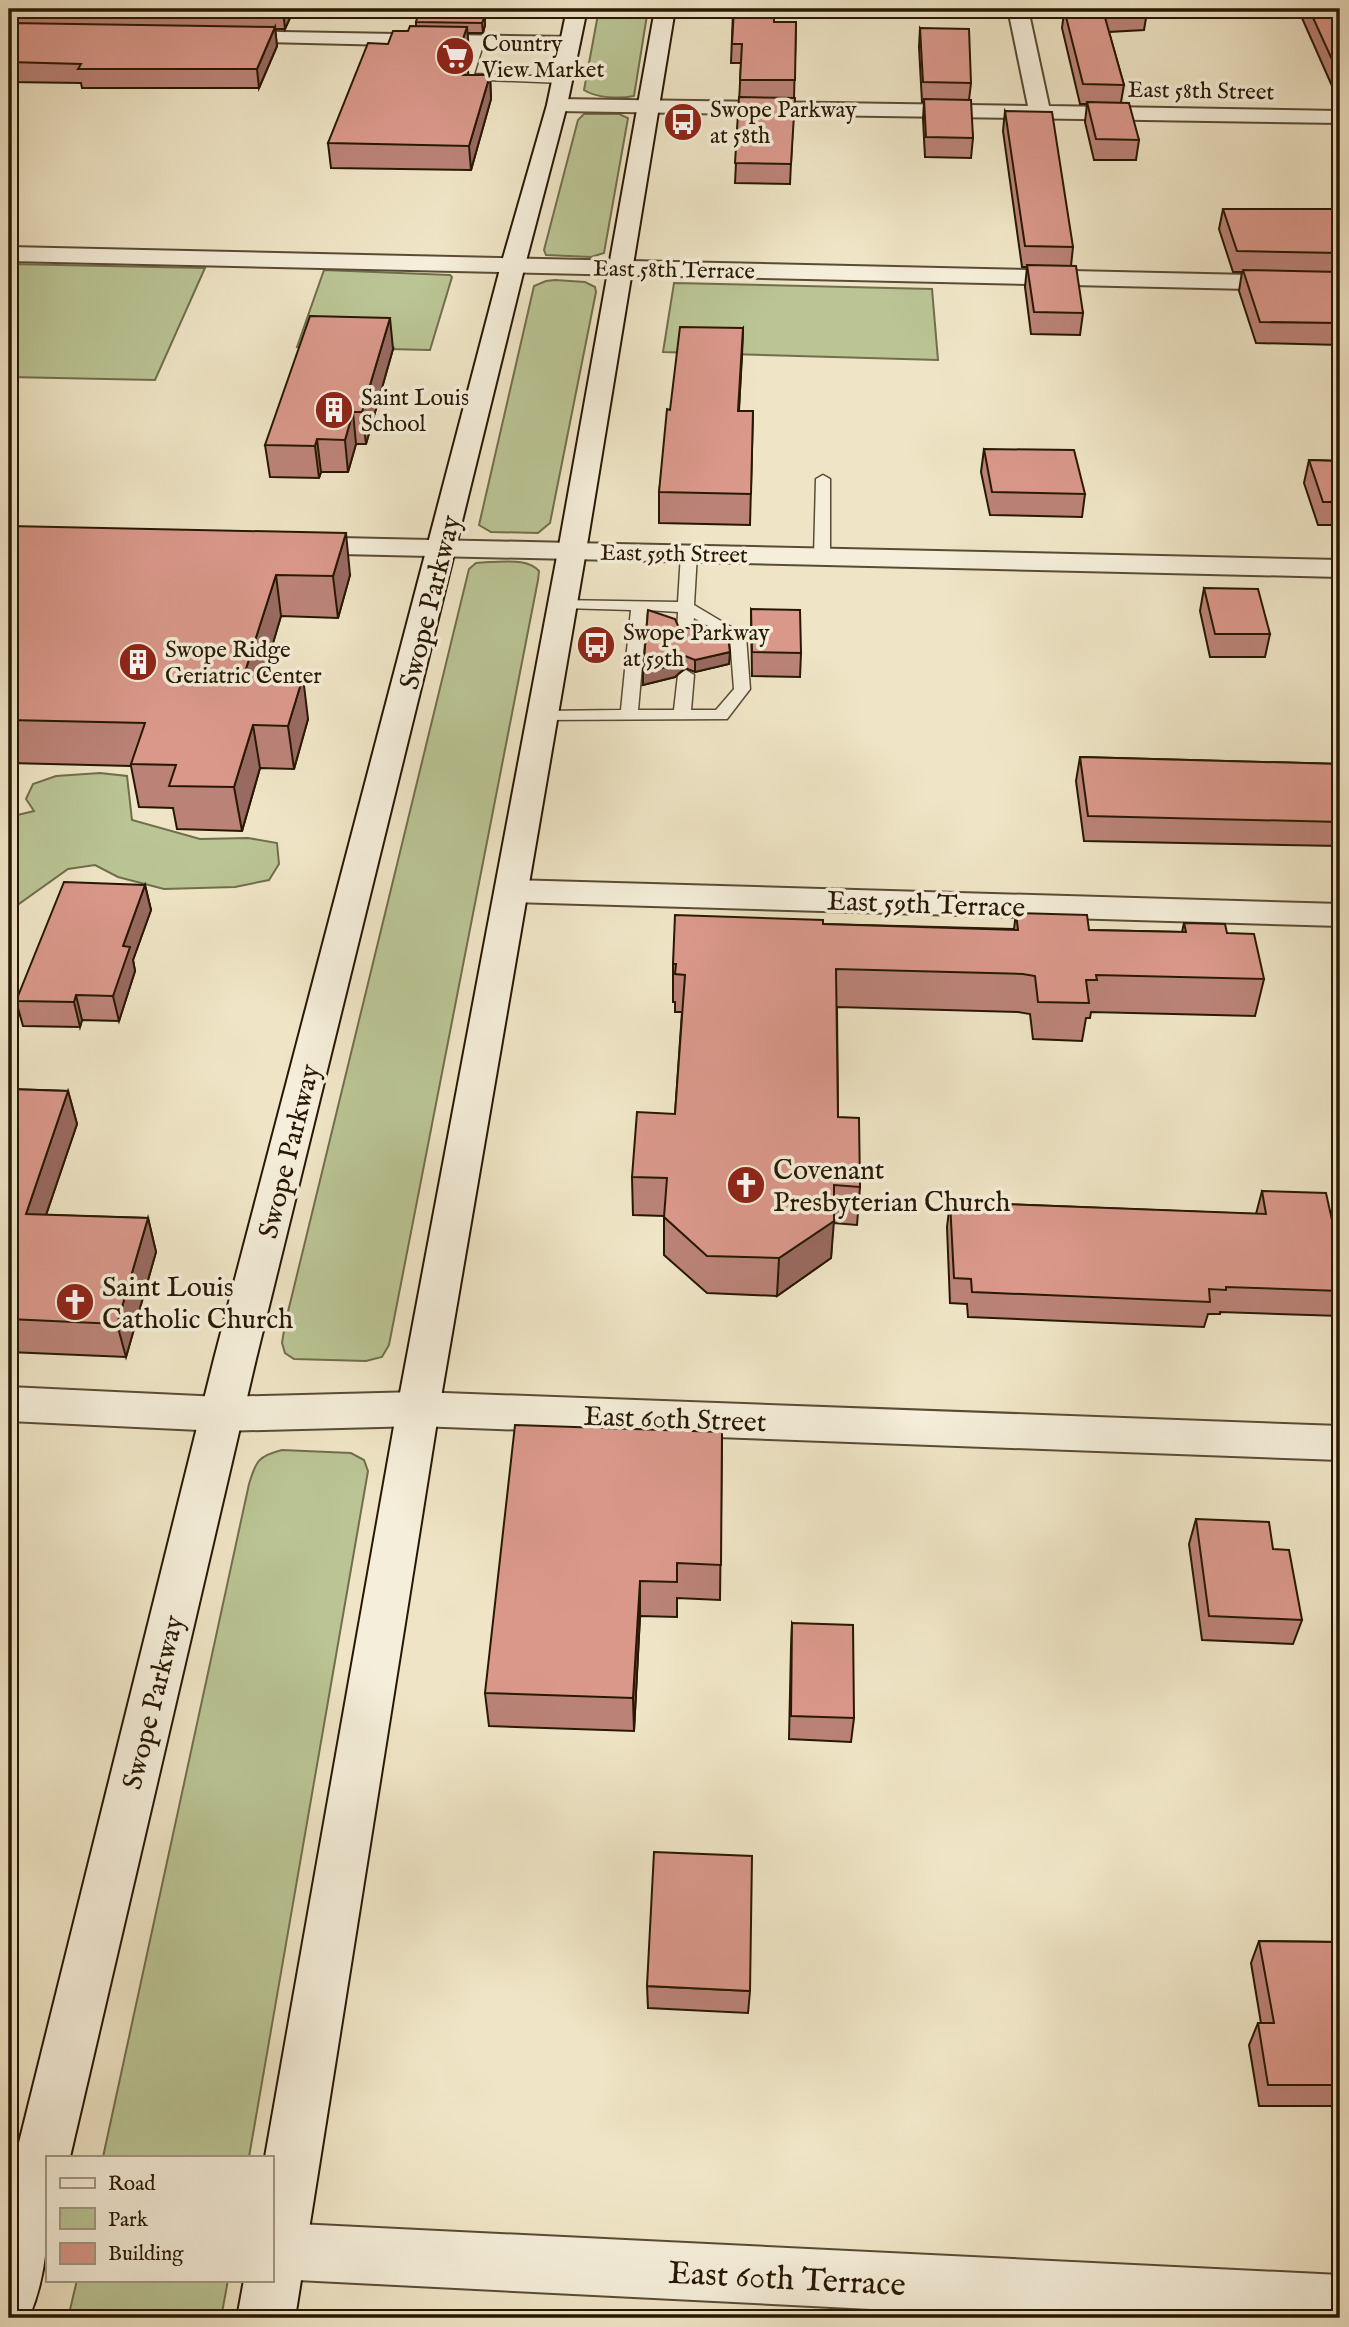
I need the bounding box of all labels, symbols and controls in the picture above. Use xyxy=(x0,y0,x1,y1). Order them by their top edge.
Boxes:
place label: Country View Market xyxy=(481,30,604,85)
supermarket icon: Country View Market xyxy=(434,35,476,77)
street label: East 58th Street xyxy=(1127,76,1275,107)
place label: Swope Parkway at 58th xyxy=(710,96,857,151)
bus stop icon: Swope Parkway at 58th xyxy=(662,101,704,143)
street label: East 58th Terrace xyxy=(593,255,755,286)
place label: Saint Louis School xyxy=(361,384,469,439)
building icon: Saint Louis School xyxy=(313,389,355,431)
street label: Swope Parkway xyxy=(393,512,470,693)
street label: East 59th Street xyxy=(600,539,748,570)
place label: Swope Parkway at 59th xyxy=(623,619,770,674)
bus stop icon: Swope Parkway at 59th xyxy=(575,624,617,666)
place label: Swope Ridge Geriatric Center xyxy=(165,636,322,691)
building icon: Swope Ridge Geriatric Center xyxy=(117,641,159,683)
street label: East 59th Terrace xyxy=(826,885,1026,926)
street label: Swope Parkway xyxy=(252,1061,329,1242)
place label: Covenant Presbyterian Church xyxy=(773,1154,1011,1221)
church icon: Covenant Presbyterian Church xyxy=(725,1164,767,1206)
place label: Saint Louis Catholic Church xyxy=(102,1271,293,1338)
church icon: Saint Louis Catholic Church xyxy=(54,1281,96,1323)
street label: East 60th Street xyxy=(583,1400,767,1441)
street label: Swope Parkway xyxy=(116,1612,193,1793)
legend xyxy=(46,2156,273,2282)
text: Road xyxy=(108,2171,156,2198)
text: Park xyxy=(108,2207,149,2234)
text: Building xyxy=(108,2241,184,2268)
street label: East 60th Terrace xyxy=(667,2253,907,2307)

